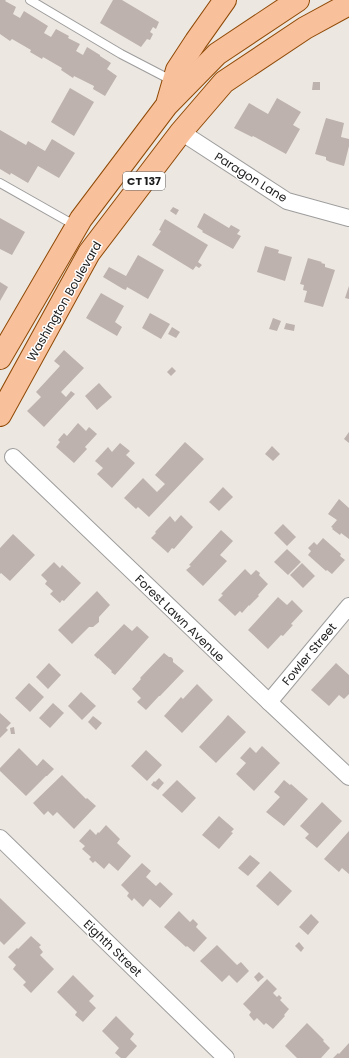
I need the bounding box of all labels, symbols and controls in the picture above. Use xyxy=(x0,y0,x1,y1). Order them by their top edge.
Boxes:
street label: Paragon Lane xyxy=(211,148,291,206)
road number: CT 137 xyxy=(123,172,165,190)
street label: Washington Boulevard xyxy=(23,238,105,364)
street label: Forest Lawn Avenue xyxy=(131,571,229,665)
street label: Fowler Street xyxy=(278,619,340,689)
street label: Eighth Street xyxy=(80,916,146,980)

